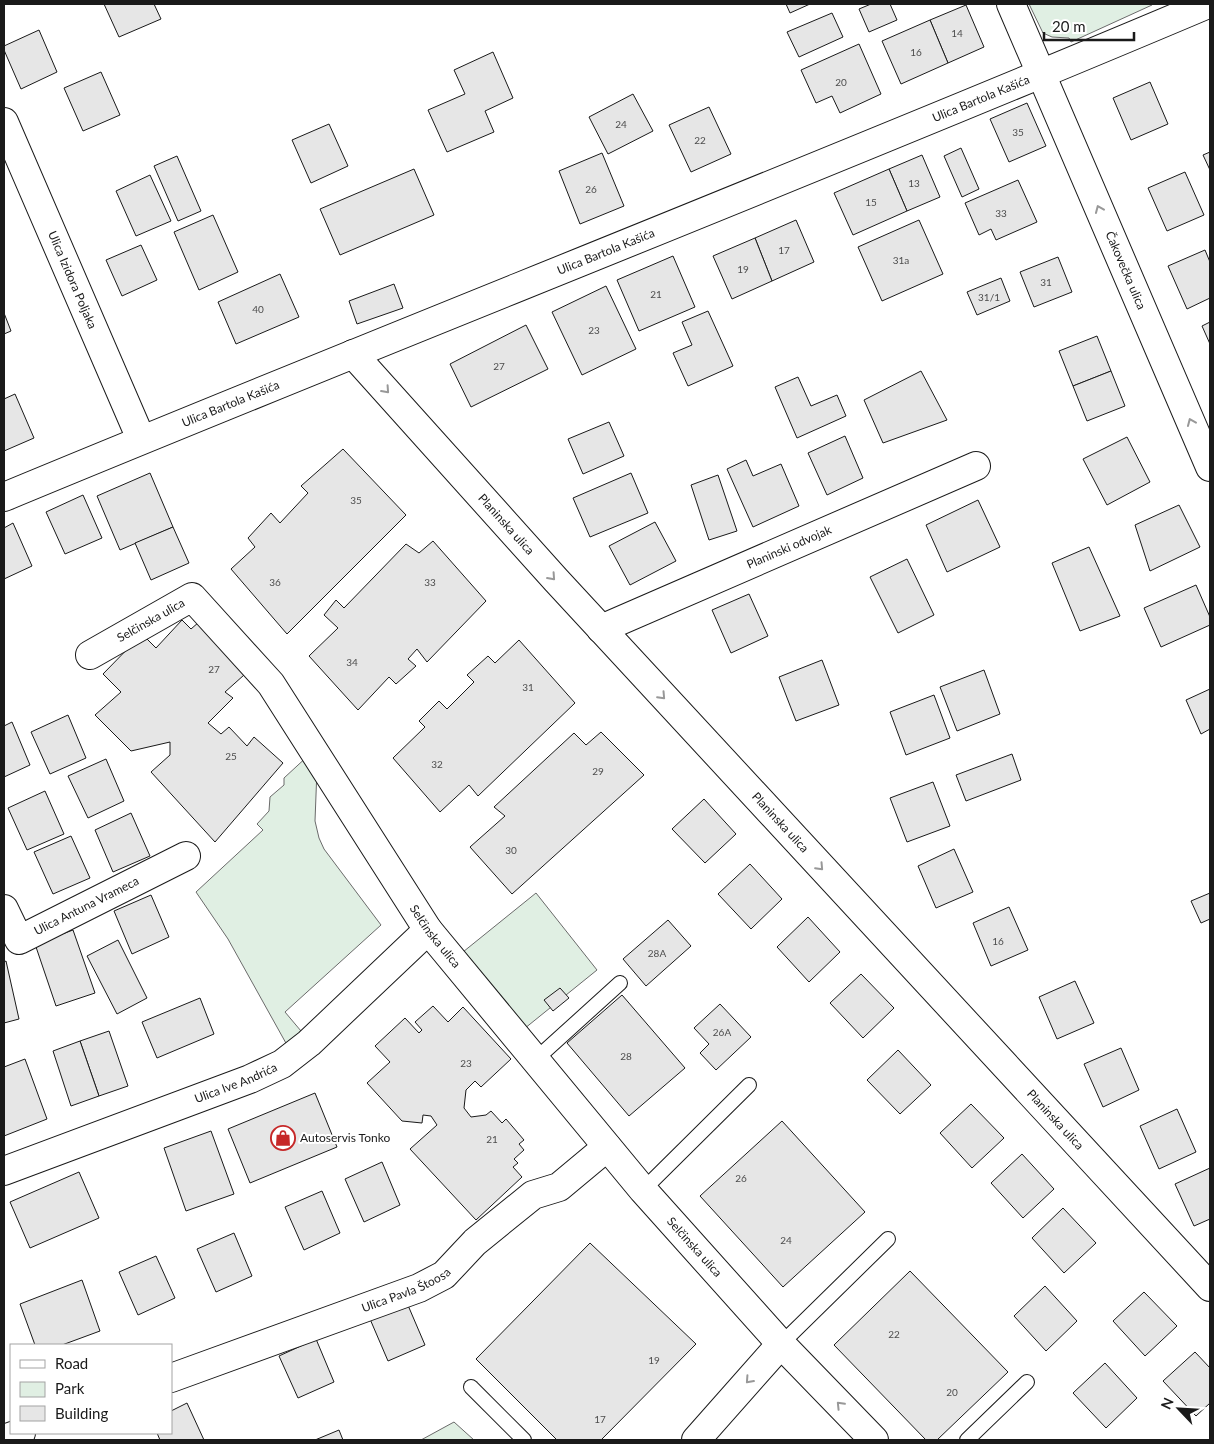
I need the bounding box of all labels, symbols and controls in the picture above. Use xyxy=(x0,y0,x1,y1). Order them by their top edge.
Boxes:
scale bar xyxy=(1044,10,1134,42)
text: 20 m xyxy=(1052,17,1086,35)
house number: 14 xyxy=(951,27,963,39)
house number: 16 xyxy=(910,46,922,58)
street label: Ulica Bartola Kašića xyxy=(930,72,1032,125)
house number: 20 xyxy=(835,76,847,88)
house number: 24 xyxy=(615,118,627,130)
house number: 35 xyxy=(1012,126,1024,138)
house number: 22 xyxy=(694,134,706,146)
house number: 13 xyxy=(908,177,920,189)
house number: 26 xyxy=(585,183,597,195)
house number: 15 xyxy=(865,196,877,208)
one-way arrow xyxy=(1095,205,1106,214)
house number: 33 xyxy=(995,207,1007,219)
street label: Ulica Bartola Kašića xyxy=(555,225,657,278)
street label: Ulica Izidora Poljaka xyxy=(45,228,100,331)
street label: Čakovečka ulica xyxy=(1103,229,1149,312)
house number: 17 xyxy=(778,244,790,256)
house number: 31a xyxy=(893,254,909,266)
house number: 19 xyxy=(737,263,749,275)
house number: 31 xyxy=(1040,276,1052,288)
house number: 21 xyxy=(650,288,662,300)
house number: 31/1 xyxy=(978,291,1000,303)
house number: 40 xyxy=(252,303,264,315)
house number: 23 xyxy=(588,324,600,336)
house number: 27 xyxy=(493,360,505,372)
street label: Ulica Bartola Kašića xyxy=(179,377,281,430)
one-way arrow xyxy=(380,385,389,394)
one-way arrow xyxy=(1187,418,1197,427)
street label: Planinska ulica xyxy=(475,490,538,558)
house number: 35 xyxy=(350,494,362,506)
street label: Planinski odvojak xyxy=(744,521,834,572)
one-way arrow xyxy=(546,571,555,580)
house number: 36 xyxy=(269,576,281,588)
house number: 33 xyxy=(424,576,436,588)
street label: Selčinska ulica xyxy=(114,595,187,645)
house number: 34 xyxy=(346,656,358,668)
house number: 27 xyxy=(208,663,220,675)
house number: 31 xyxy=(522,681,534,693)
one-way arrow xyxy=(656,691,665,700)
house number: 25 xyxy=(225,750,237,762)
house number: 32 xyxy=(431,758,443,770)
house number: 29 xyxy=(592,765,604,777)
street label: Planinska ulica xyxy=(749,789,812,855)
house number: 30 xyxy=(505,844,517,856)
one-way arrow xyxy=(815,861,824,870)
street label: Ulica Antuna Vrameca xyxy=(31,873,141,938)
street label: Selčinska ulica xyxy=(407,902,464,971)
house number: 16 xyxy=(992,935,1004,947)
house number: 28A xyxy=(648,947,666,959)
house number: 26A xyxy=(713,1026,731,1038)
house number: 28 xyxy=(620,1050,632,1062)
house number: 23 xyxy=(460,1057,472,1069)
street label: Ulica Ive Andrića xyxy=(192,1059,280,1106)
street label: Planinska ulica xyxy=(1024,1086,1087,1153)
shop icon: Autoservis Tonko xyxy=(270,1125,296,1151)
place label: Autoservis Tonko xyxy=(300,1130,390,1145)
house number: 21 xyxy=(486,1133,498,1145)
house number: 26 xyxy=(735,1172,747,1184)
street label: Selčinska ulica xyxy=(664,1214,726,1280)
house number: 24 xyxy=(780,1234,792,1246)
street label: Ulica Pavla Štoosa xyxy=(359,1265,454,1315)
house number: 22 xyxy=(888,1328,900,1340)
legend xyxy=(10,1344,172,1434)
text: Road xyxy=(55,1354,88,1372)
house number: 19 xyxy=(648,1354,660,1366)
one-way arrow xyxy=(745,1375,754,1384)
text: Park xyxy=(55,1379,85,1397)
north arrow xyxy=(1154,1384,1204,1434)
house number: 20 xyxy=(946,1386,958,1398)
text: N xyxy=(1157,1395,1177,1412)
one-way arrow xyxy=(837,1402,846,1411)
text: Building xyxy=(55,1404,108,1422)
house number: 17 xyxy=(594,1413,606,1425)

